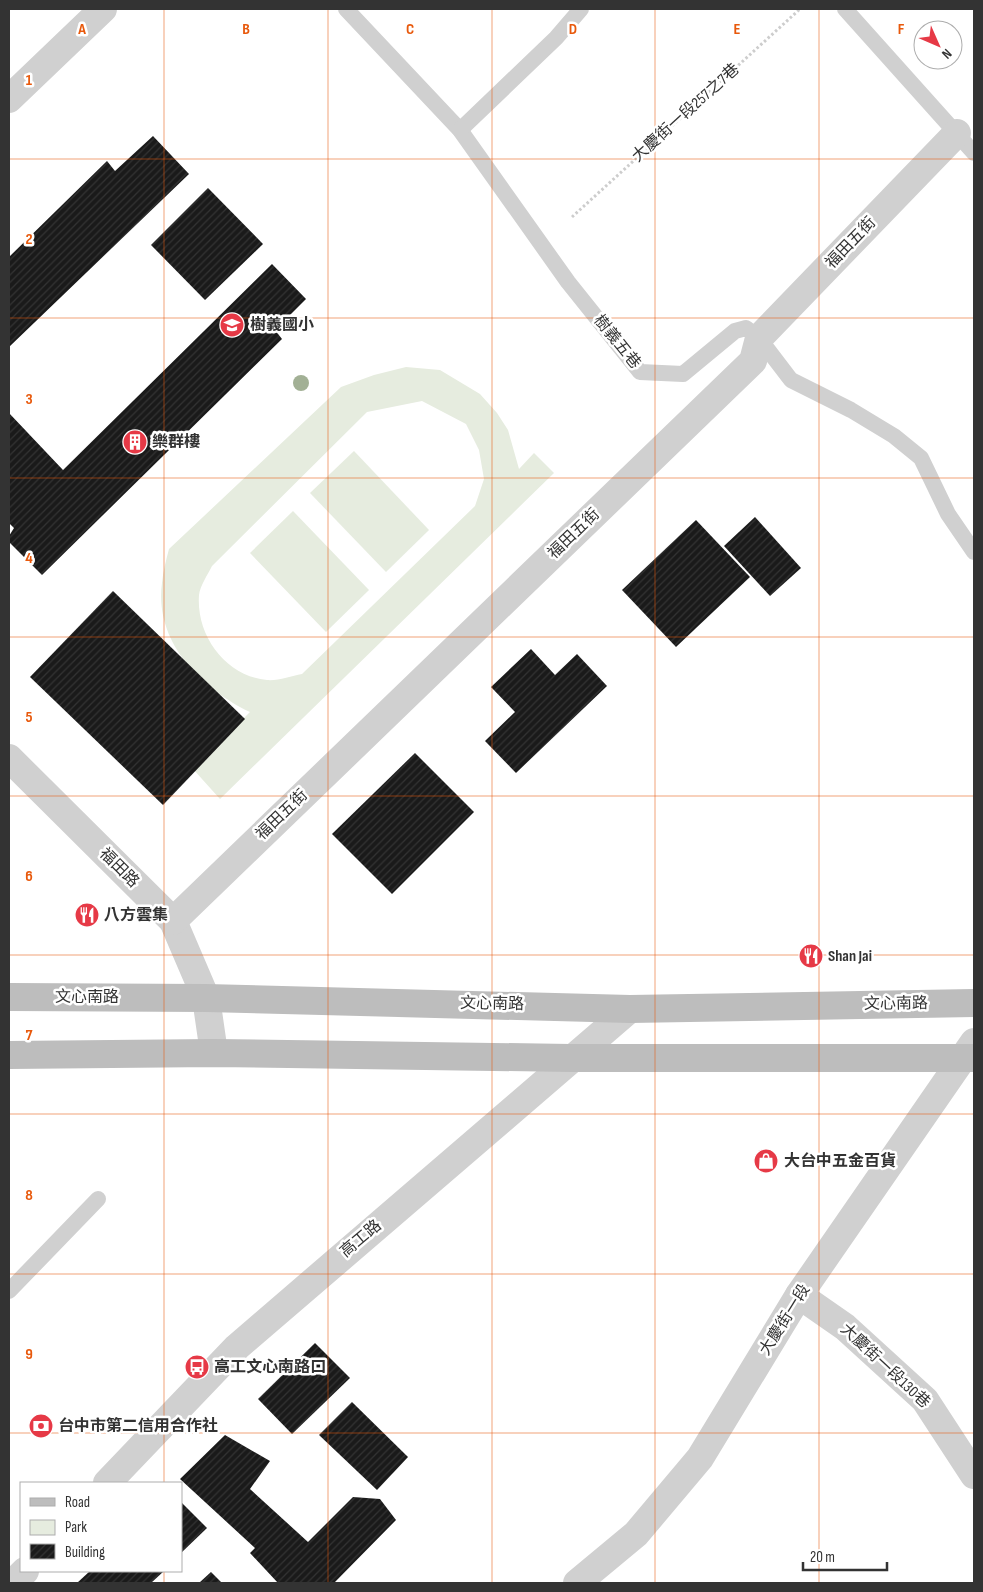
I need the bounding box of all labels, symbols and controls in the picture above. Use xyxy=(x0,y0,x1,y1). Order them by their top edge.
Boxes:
text: A xyxy=(77,20,86,39)
text: B xyxy=(242,20,250,39)
text: C xyxy=(406,20,414,39)
text: D xyxy=(569,20,577,39)
text: E xyxy=(734,20,741,39)
text: F xyxy=(898,20,905,39)
north arrow xyxy=(913,20,963,70)
text: N xyxy=(938,45,955,62)
street label: 大慶街一段257之7巷 xyxy=(628,59,744,166)
text: 1 xyxy=(26,71,33,90)
street label: 福田五街 xyxy=(822,213,880,273)
text: 2 xyxy=(25,230,33,249)
street label: 樹義五巷 xyxy=(589,311,645,373)
school or university icon: 樹義國小 xyxy=(219,312,245,338)
place label: 樹義國小 xyxy=(250,315,314,335)
text: 3 xyxy=(25,390,33,409)
building icon: 樂群樓 xyxy=(122,429,148,455)
place label: 樂群樓 xyxy=(152,433,200,452)
street label: 福田五街 xyxy=(544,505,604,563)
text: 4 xyxy=(25,549,33,568)
text: 5 xyxy=(25,708,33,727)
street label: 福田五街 xyxy=(252,786,312,844)
street label: 福田路 xyxy=(95,844,143,892)
text: 6 xyxy=(25,867,33,886)
restaurant icon: 八方雲集 xyxy=(74,902,100,928)
place label: 八方雲集 xyxy=(104,906,168,925)
restaurant icon: Shan Jai xyxy=(798,943,824,969)
place label: Shan Jai xyxy=(828,947,872,966)
street label: 文心南路 xyxy=(55,988,119,1007)
street label: 文心南路 xyxy=(460,994,524,1014)
street label: 文心南路 xyxy=(864,994,928,1014)
text: 7 xyxy=(26,1026,33,1045)
shop icon: 大台中五金百貨 xyxy=(753,1148,779,1174)
place label: 大台中五金百貨 xyxy=(784,1151,896,1171)
text: 8 xyxy=(25,1186,33,1205)
street label: 高工路 xyxy=(337,1216,385,1262)
street label: 大慶街一段 xyxy=(755,1281,814,1359)
street label: 大慶街一段130巷 xyxy=(836,1319,934,1412)
text: 9 xyxy=(25,1345,33,1364)
bus stop icon: 高工文心南路口 xyxy=(184,1354,210,1380)
place label: 高工文心南路口 xyxy=(214,1358,326,1377)
bank icon: 台中市第二信用合作社 xyxy=(28,1413,54,1439)
place label: 台中市第二信用合作社 xyxy=(58,1416,218,1436)
legend xyxy=(20,1482,182,1572)
text: Road xyxy=(65,1493,90,1512)
text: Park xyxy=(65,1518,87,1537)
scale bar xyxy=(803,1540,887,1572)
text: Building xyxy=(65,1543,105,1562)
text: 20 m xyxy=(810,1548,835,1567)

